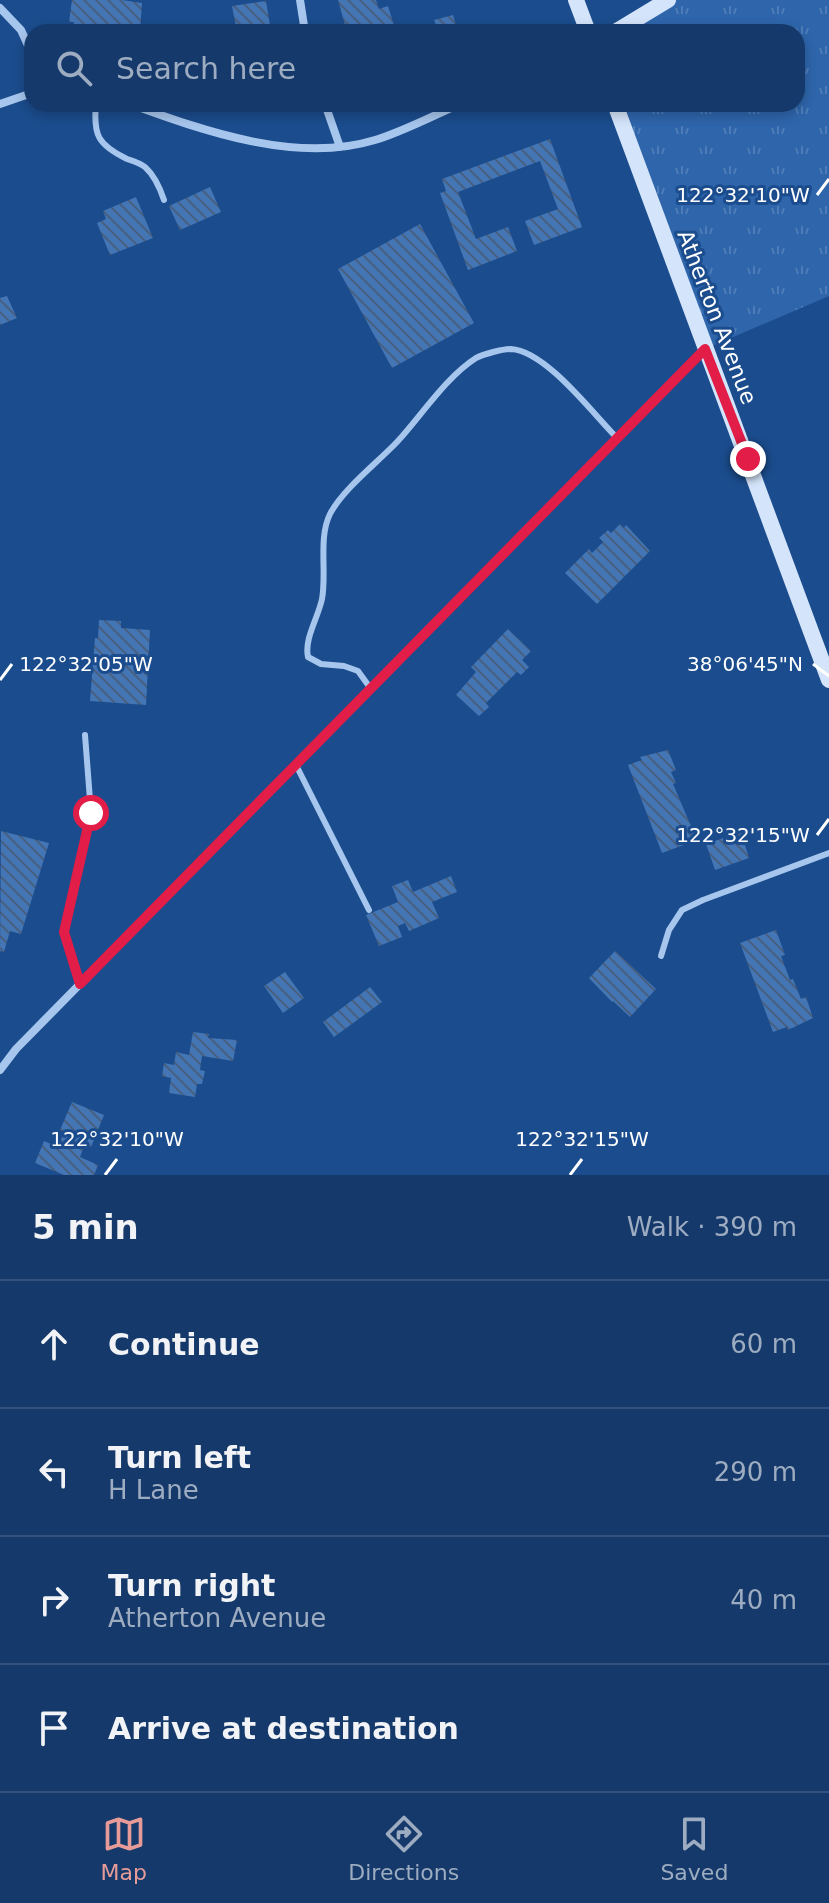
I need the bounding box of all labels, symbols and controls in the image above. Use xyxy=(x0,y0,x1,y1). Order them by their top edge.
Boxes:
search box xyxy=(24,24,805,112)
icon: search xyxy=(52,46,96,90)
text: Search here xyxy=(116,51,296,86)
text: 122°32'10"W xyxy=(676,183,810,207)
street label: Atherton Avenue xyxy=(672,226,762,408)
route end xyxy=(730,441,766,477)
text: 122°32'05"W xyxy=(19,652,153,676)
text: 38°06'45"N xyxy=(687,652,803,676)
route start xyxy=(73,795,109,831)
text: 122°32'15"W xyxy=(676,823,810,847)
text: 122°32'10"W xyxy=(50,1127,184,1151)
text: 122°32'15"W xyxy=(515,1127,649,1151)
text: 5 min xyxy=(32,1207,139,1247)
text: Walk · 390 m xyxy=(627,1212,797,1242)
icon: ahead xyxy=(32,1322,76,1366)
text: Continue xyxy=(108,1327,260,1362)
text: 60 m xyxy=(730,1329,797,1359)
text: Turn left xyxy=(108,1440,251,1475)
icon: left xyxy=(32,1450,76,1494)
text: 290 m xyxy=(714,1457,797,1487)
text: H Lane xyxy=(108,1475,199,1505)
text: Turn right xyxy=(108,1568,275,1603)
icon: right xyxy=(32,1578,76,1622)
text: 40 m xyxy=(730,1585,797,1615)
text: Atherton Avenue xyxy=(108,1603,326,1633)
icon: arrive xyxy=(32,1706,76,1750)
text: Arrive at destination xyxy=(108,1711,459,1746)
tab: Map xyxy=(101,1812,147,1885)
tab: Directions xyxy=(348,1812,459,1885)
tab: Saved xyxy=(660,1812,728,1885)

